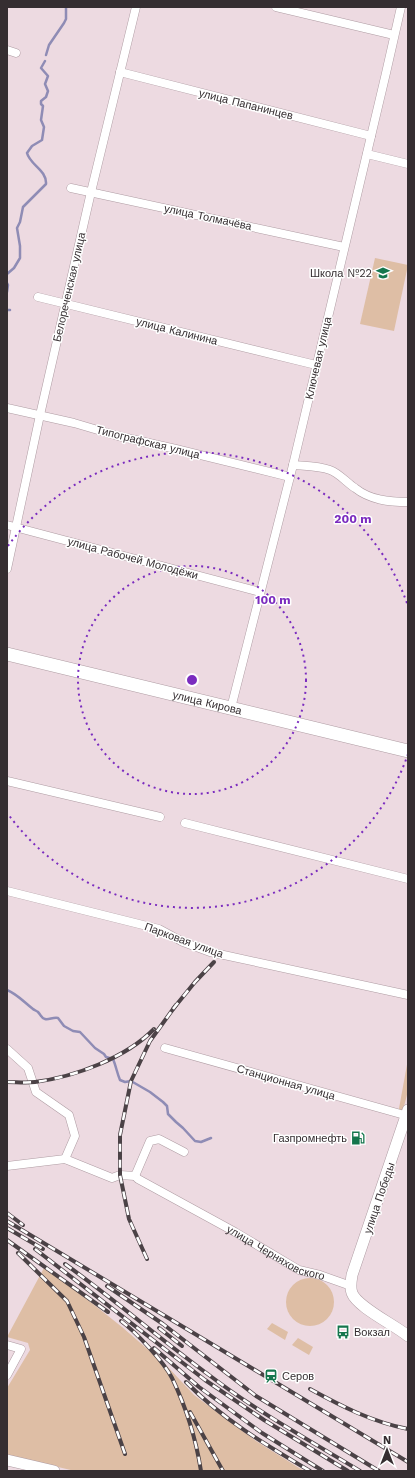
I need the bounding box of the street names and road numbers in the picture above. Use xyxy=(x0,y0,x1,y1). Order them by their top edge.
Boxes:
street label: улица Папанинцев xyxy=(197,87,294,123)
street label: улица Толмачёва xyxy=(163,202,254,233)
street label: Белореченская улица xyxy=(51,230,89,343)
street label: улица Калинина xyxy=(135,315,220,348)
street label: Ключевая улица xyxy=(303,315,335,401)
street label: Типографская улица xyxy=(95,423,202,462)
street label: улица Рабочей Молодёжи xyxy=(66,535,200,582)
street label: улица Кирова xyxy=(171,688,244,718)
street label: Парковая улица xyxy=(143,920,226,961)
street label: Станционная улица xyxy=(235,1062,337,1103)
street label: улица Победы xyxy=(361,1161,398,1235)
street label: улица Черняховского xyxy=(224,1223,327,1283)

